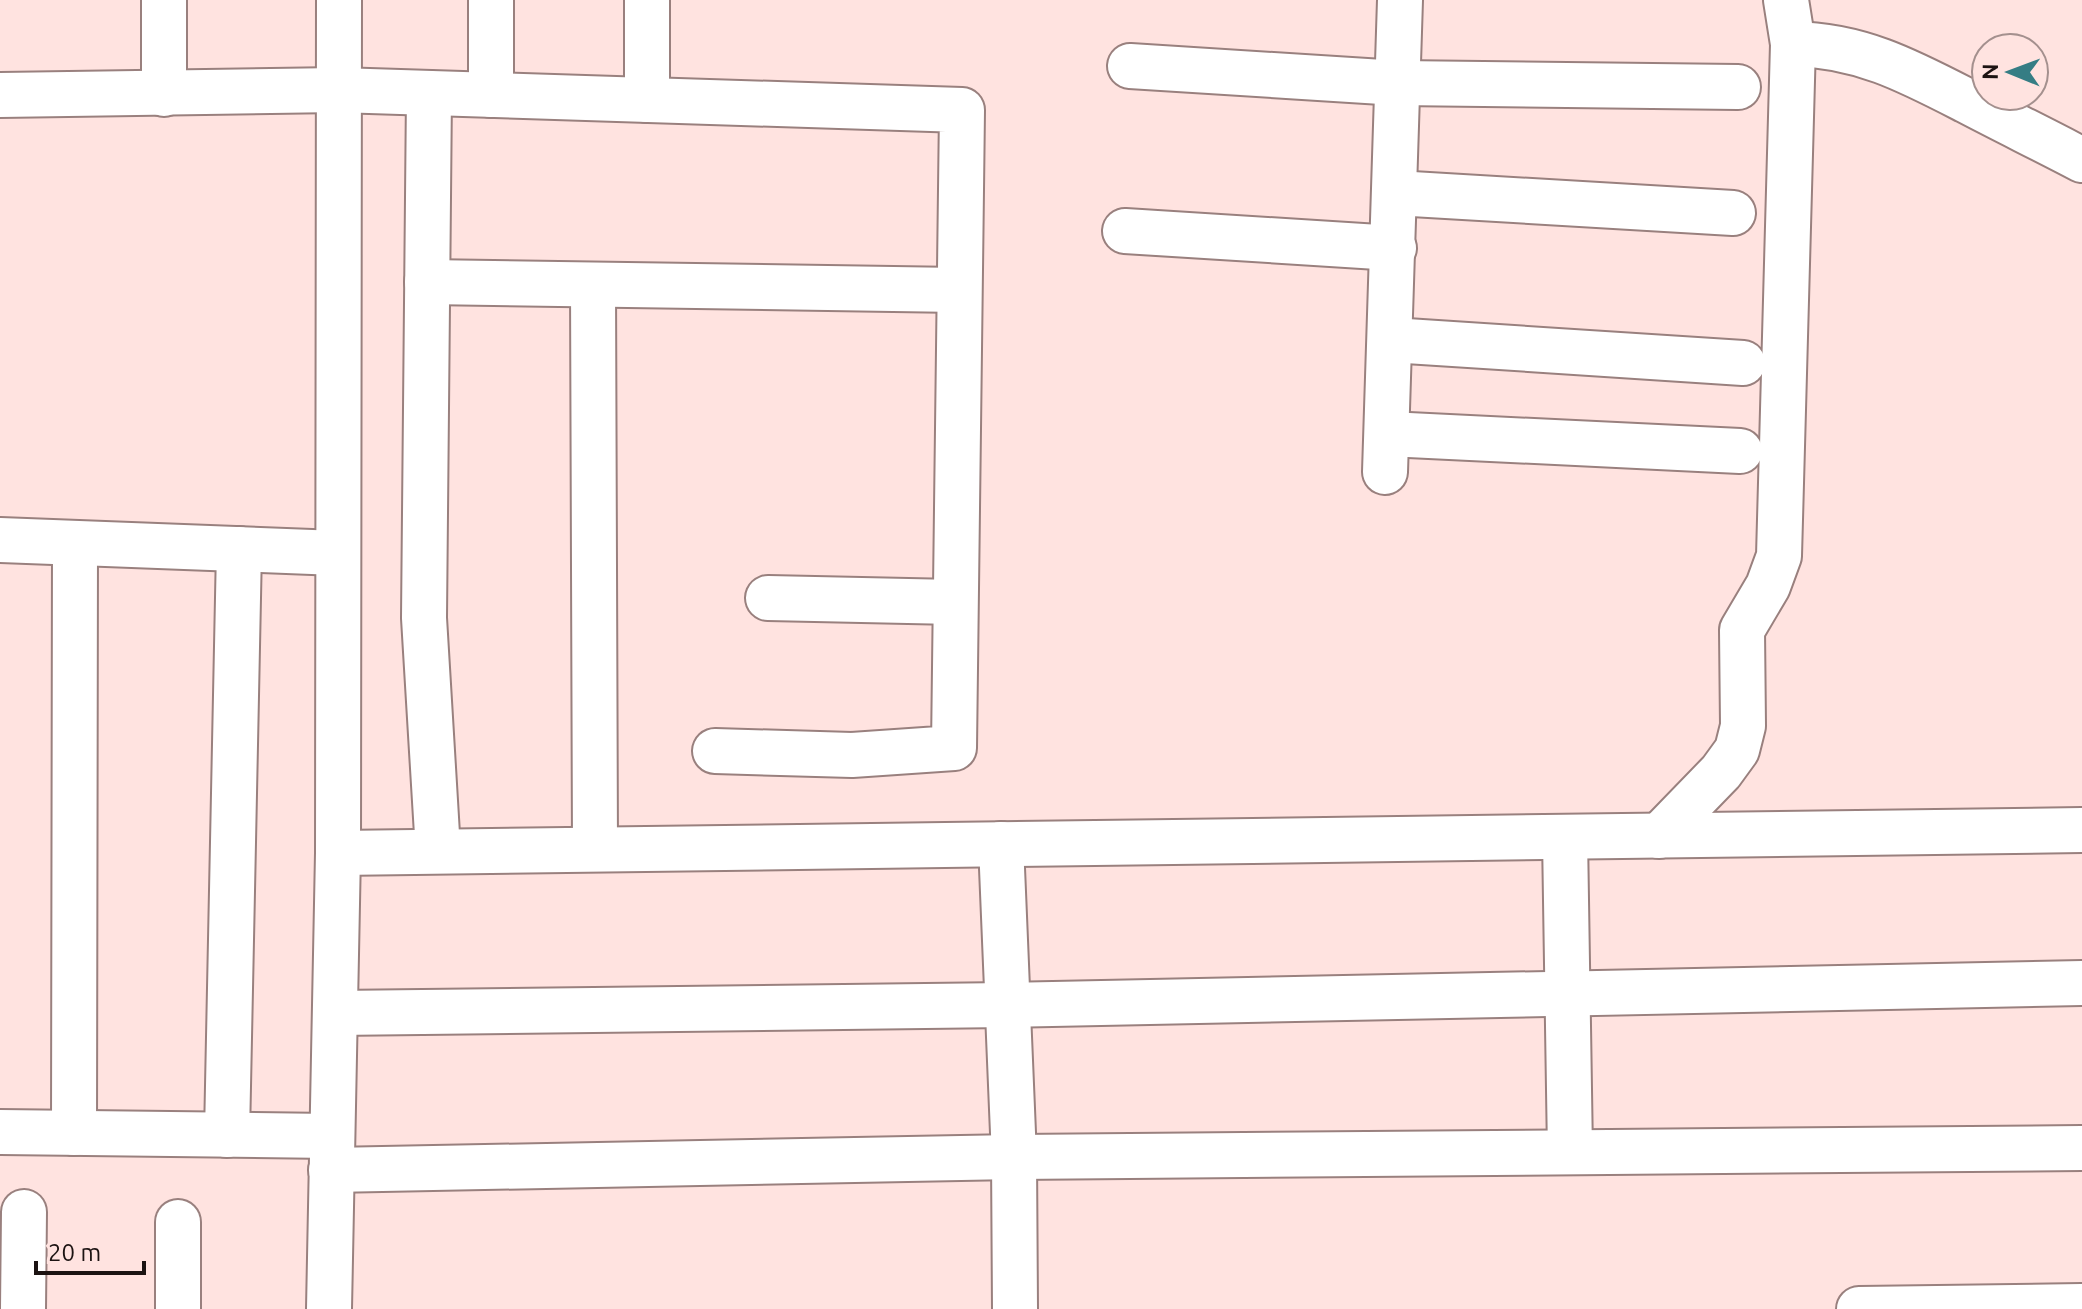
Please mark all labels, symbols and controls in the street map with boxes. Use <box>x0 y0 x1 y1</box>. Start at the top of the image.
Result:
north arrow <box>1970 32 2050 112</box>
text: N <box>1977 63 2002 80</box>
scale bar <box>36 1225 144 1275</box>
text: 20 m <box>48 1239 101 1266</box>

